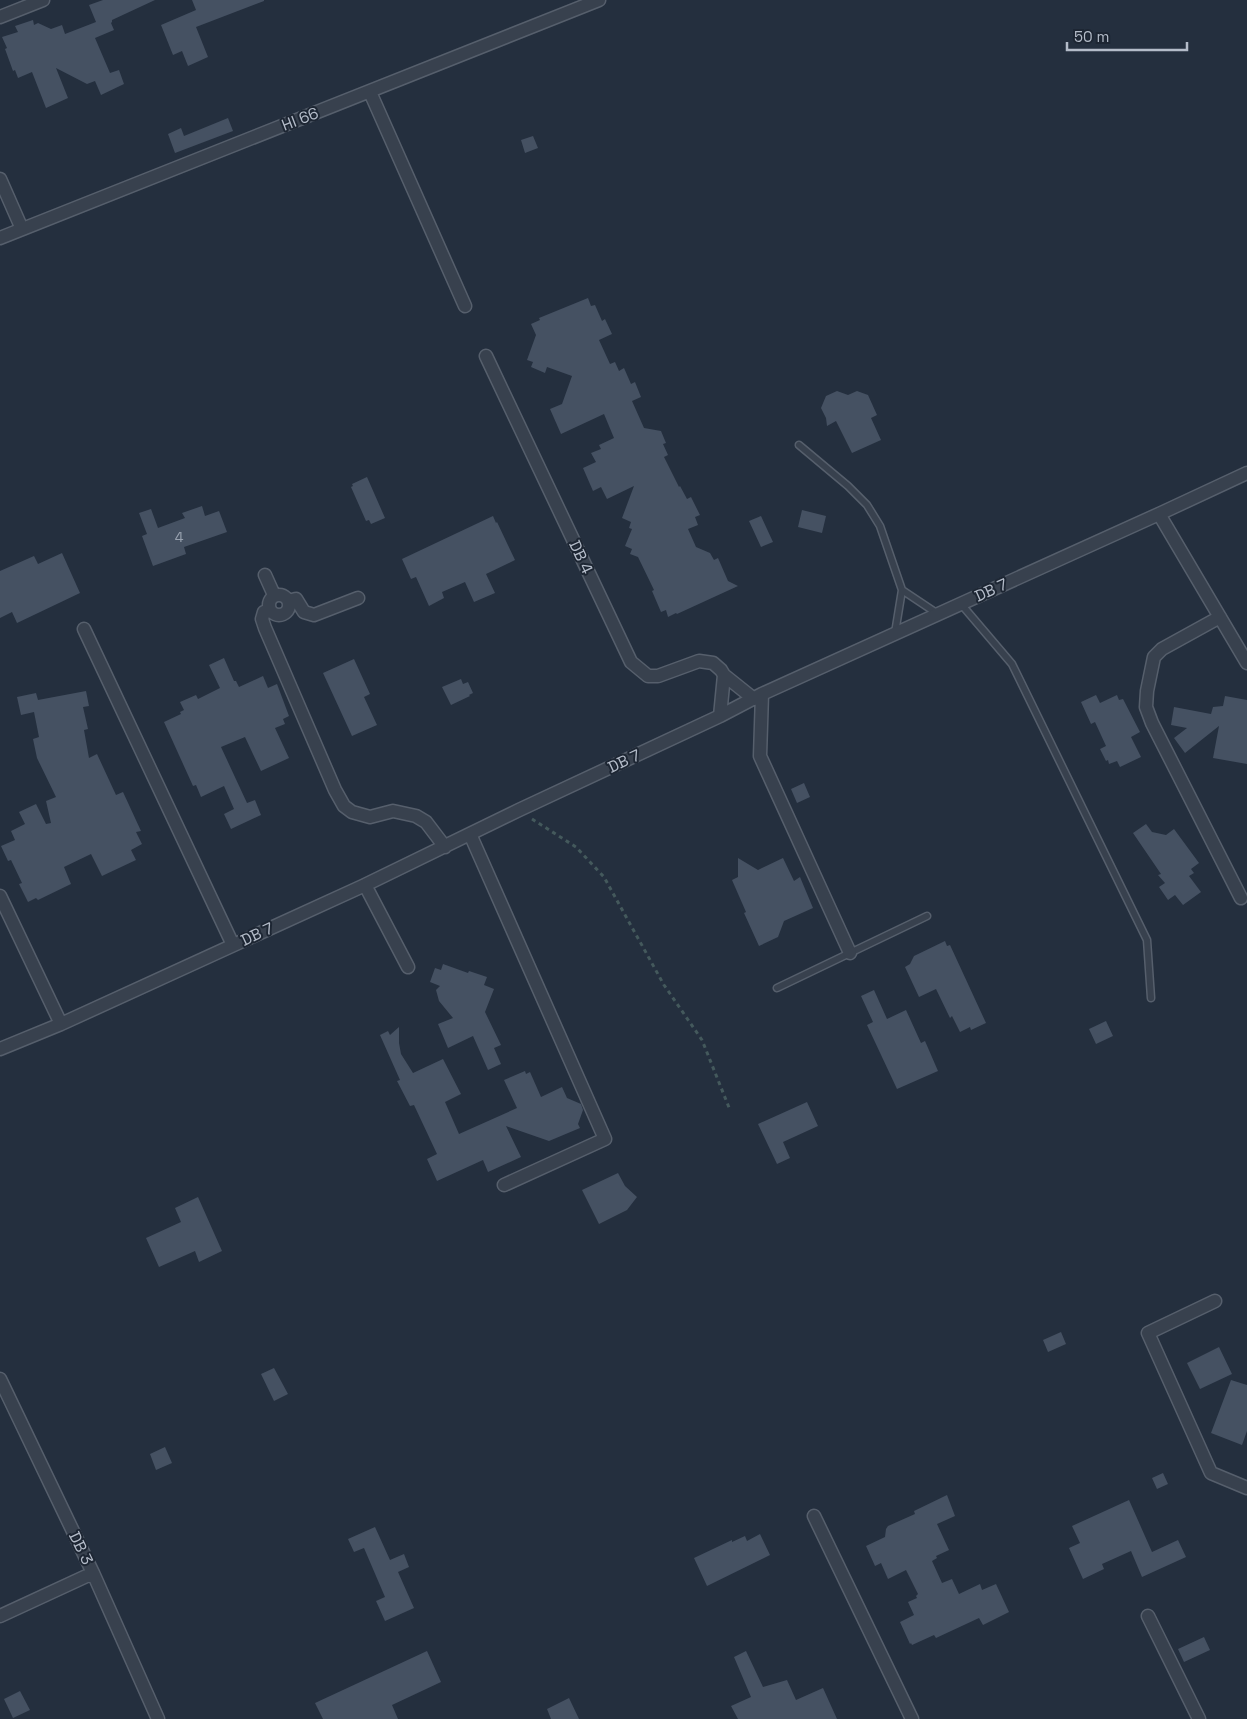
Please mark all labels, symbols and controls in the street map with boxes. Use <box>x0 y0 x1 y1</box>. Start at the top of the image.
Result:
scale bar <box>1067 20 1187 52</box>
text: 50 m <box>1074 27 1109 46</box>
street label: HI 66 <box>278 102 322 136</box>
house number: 4 <box>175 528 184 546</box>
street label: DB 4 <box>564 537 598 577</box>
street label: DB 7 <box>971 574 1011 606</box>
street label: DB 7 <box>604 744 644 778</box>
street label: DB 7 <box>237 917 277 951</box>
street label: DB 3 <box>64 1528 98 1568</box>

